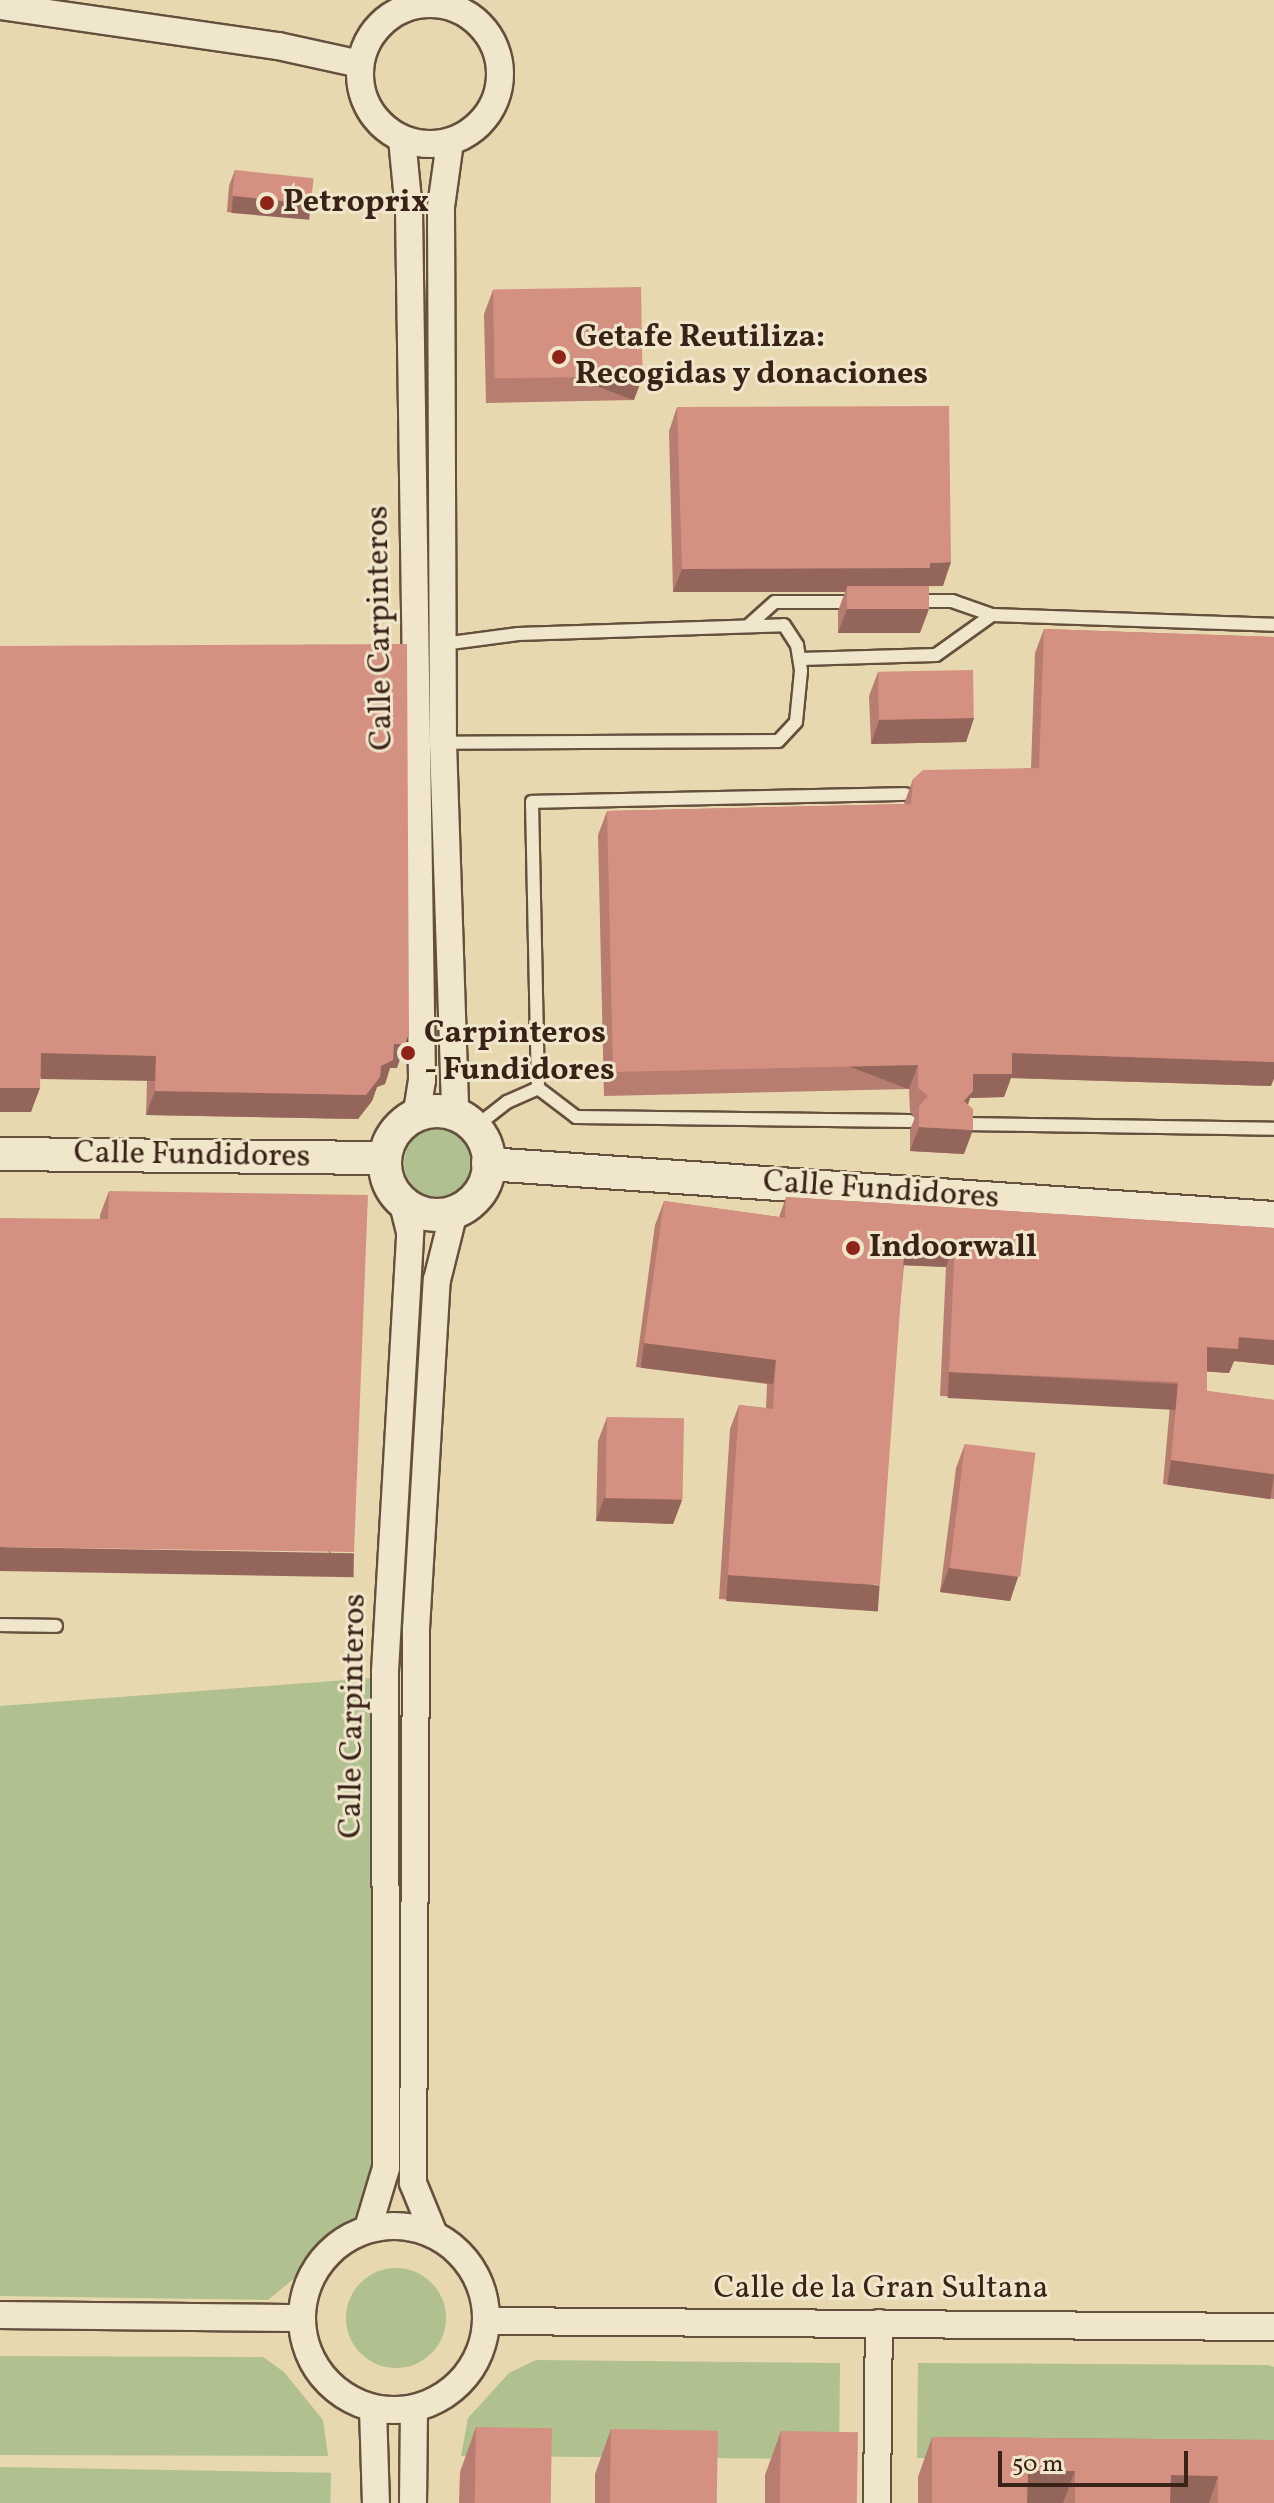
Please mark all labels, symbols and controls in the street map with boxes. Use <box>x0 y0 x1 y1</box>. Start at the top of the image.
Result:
place label: Petroprix <box>283 184 429 222</box>
marker: Petroprix <box>258 194 276 212</box>
place label: Getafe Reutiliza: Recogidas y donaciones <box>575 320 929 395</box>
marker: Getafe Reutiliza: Recogidas y donaciones <box>550 348 568 366</box>
street label: Calle Carpinteros <box>360 505 402 751</box>
place label: Carpinteros - Fundidores <box>424 1016 616 1091</box>
marker: Carpinteros - Fundidores <box>399 1044 417 1062</box>
street label: Calle Fundidores <box>73 1135 311 1177</box>
street label: Calle Fundidores <box>762 1164 1000 1218</box>
place label: Indoorwall <box>869 1229 1037 1267</box>
marker: Indoorwall <box>844 1239 862 1257</box>
street label: Calle Carpinteros <box>333 1593 375 1839</box>
street label: Calle de la Gran Sultana <box>714 2270 1048 2308</box>
scale bar <box>1002 2435 1192 2485</box>
text: 50 m <box>1012 2448 1064 2482</box>

